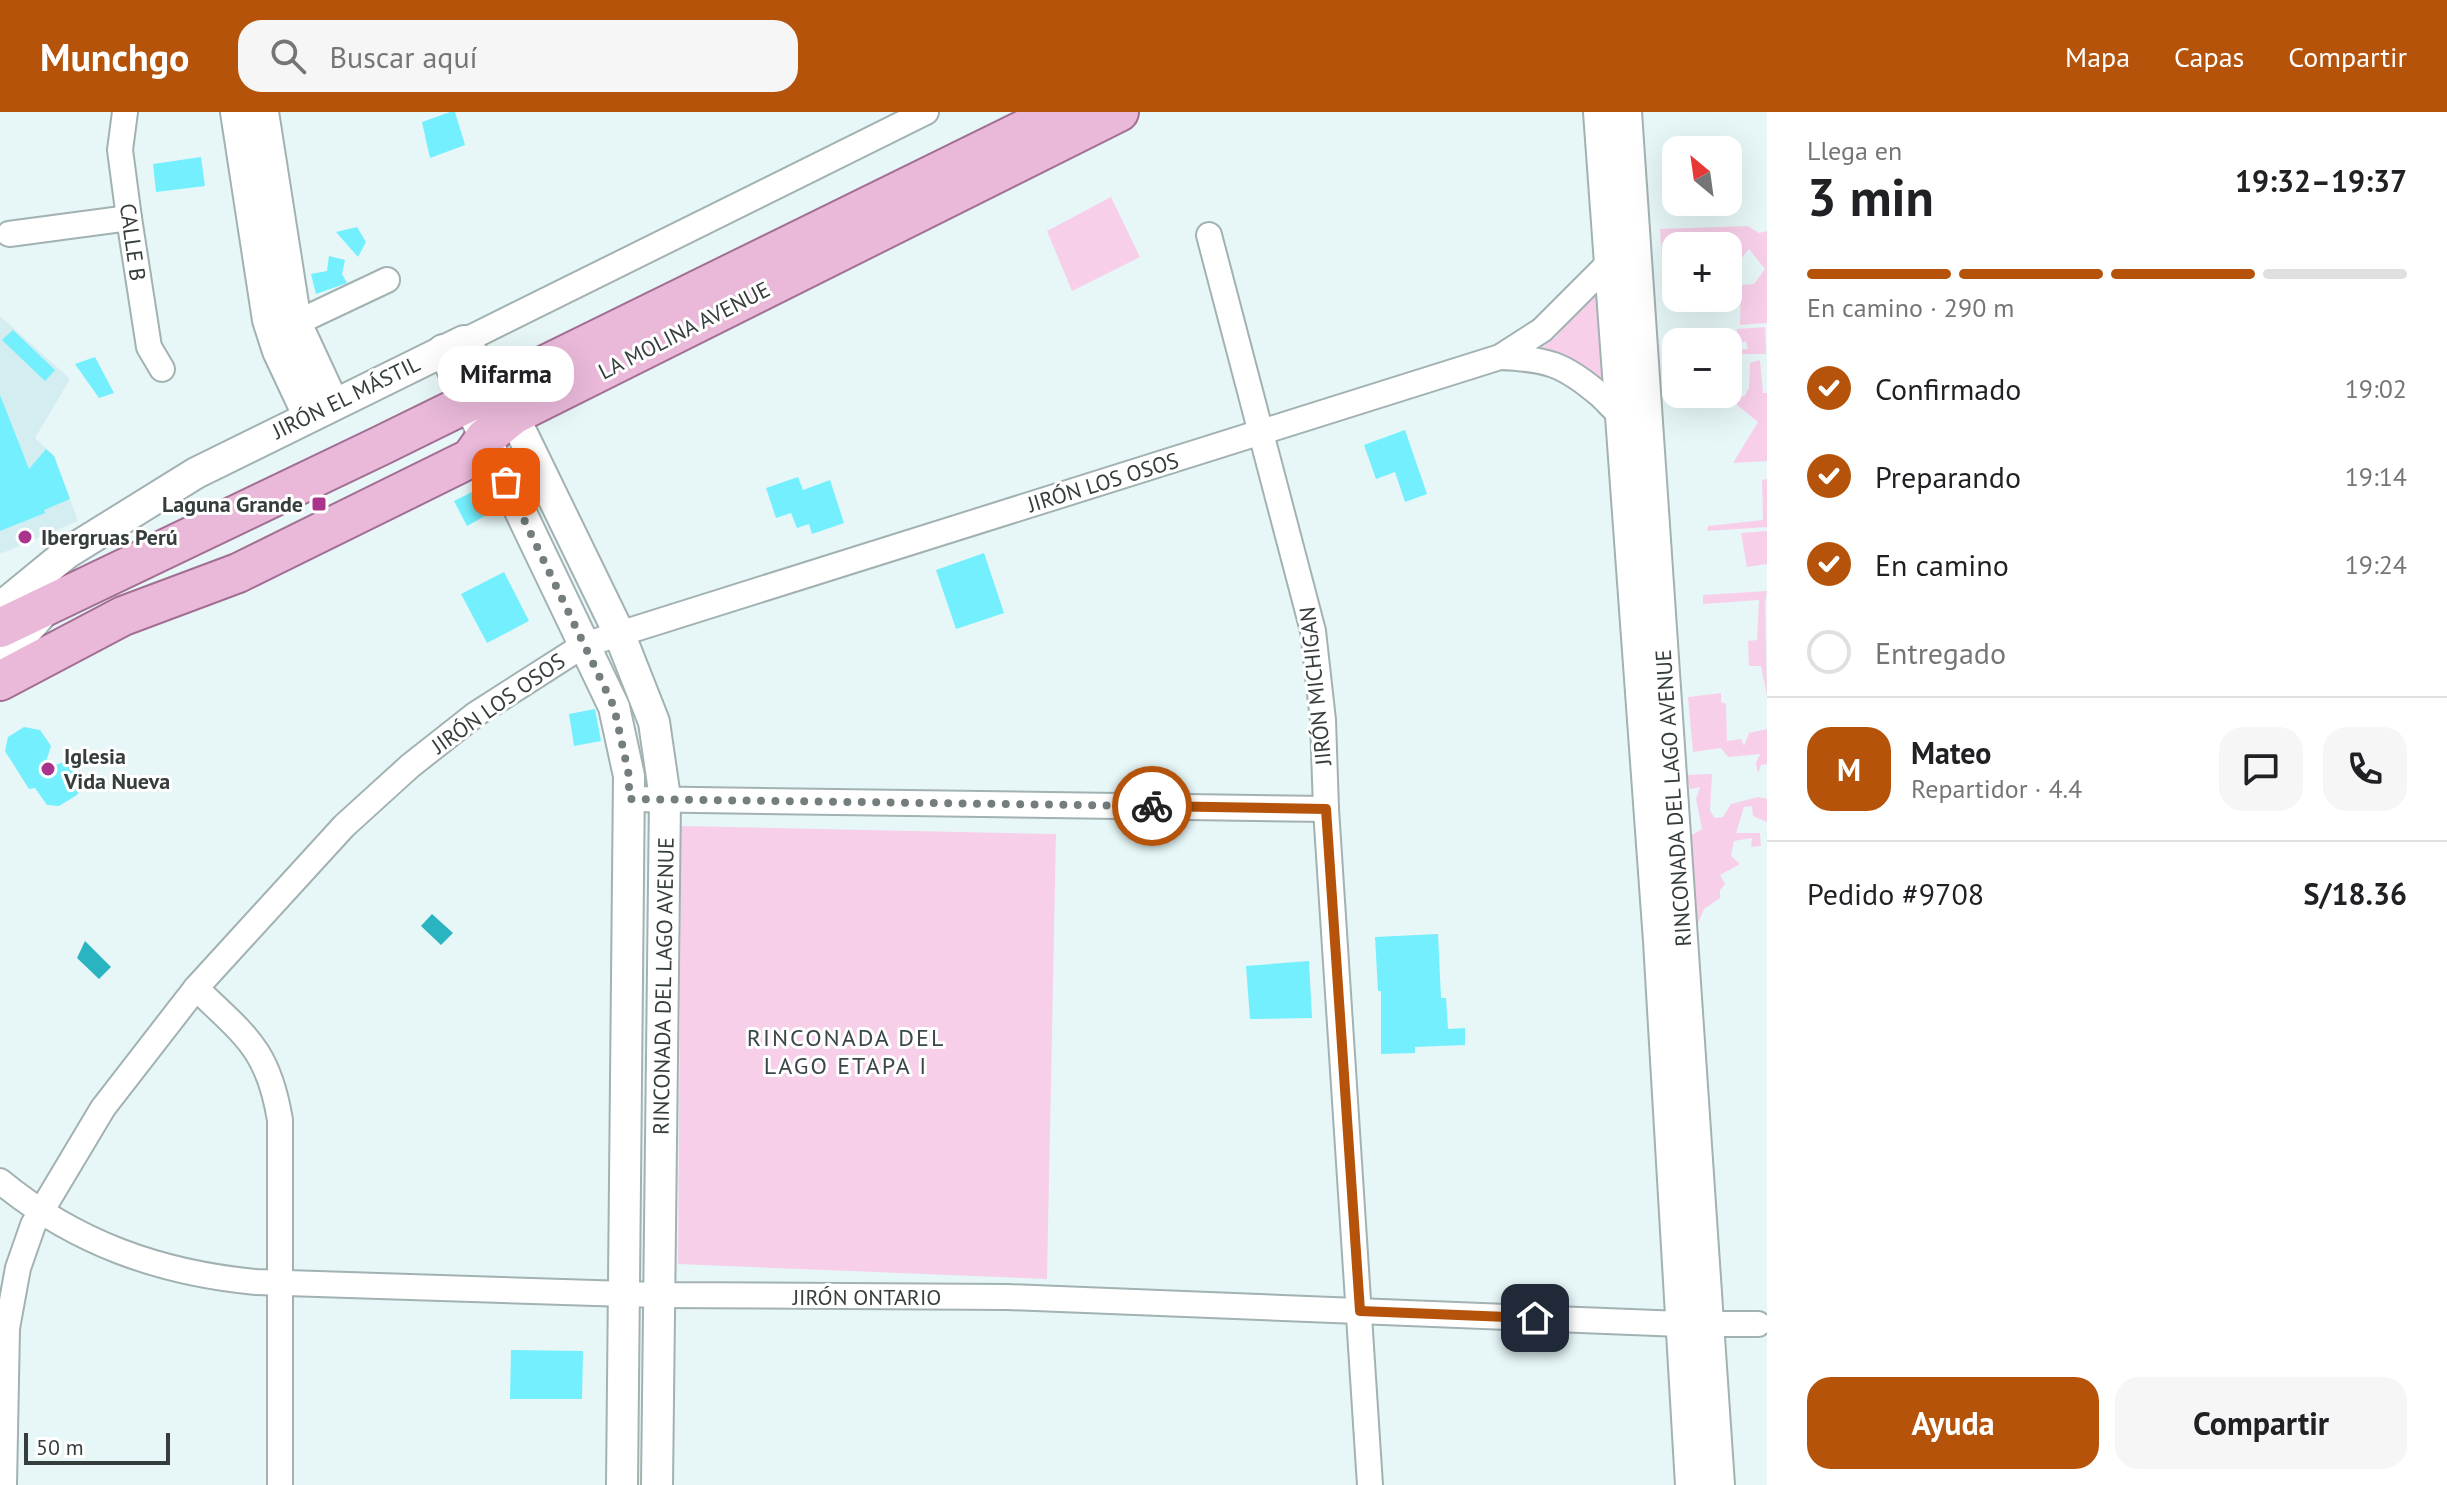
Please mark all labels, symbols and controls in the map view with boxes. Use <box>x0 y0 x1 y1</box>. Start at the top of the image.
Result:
search box <box>238 20 798 92</box>
text: Munchgo <box>40 32 190 81</box>
icon: search <box>266 34 310 78</box>
text: Buscar aquí <box>330 37 478 76</box>
text: Mapa <box>2065 38 2130 75</box>
text: Capas <box>2174 38 2244 75</box>
text: Compartir <box>2288 38 2407 75</box>
text: Llega en <box>1807 134 1902 167</box>
north arrow <box>1662 136 1742 216</box>
map controls <box>1662 136 1742 408</box>
text: 19:32–19:37 <box>2235 161 2407 200</box>
text: 3 min <box>1807 163 1934 230</box>
street label: CALLE B <box>114 201 152 283</box>
button: + <box>1662 232 1742 312</box>
street label: LA MOLINA AVENUE <box>594 275 774 385</box>
text: En camino · 290 m <box>1807 291 2014 324</box>
button: − <box>1662 328 1742 408</box>
callout: Mifarma <box>438 346 574 402</box>
street label: JIRÓN EL MÁSTIL <box>267 349 424 445</box>
text: Mifarma <box>460 357 552 390</box>
icon: check <box>1807 366 1851 410</box>
text: Confirmado <box>1875 369 2021 408</box>
text: 19:02 <box>2345 372 2407 405</box>
street label: JIRÓN LOS OSOS <box>1023 446 1182 519</box>
pin <box>472 448 540 516</box>
icon: check <box>1807 454 1851 498</box>
text: Preparando <box>1875 457 2021 496</box>
icon: bag <box>484 460 528 504</box>
text: 19:14 <box>2345 460 2407 493</box>
place label: Laguna Grande <box>162 490 303 518</box>
marker: Laguna Grande <box>310 495 328 513</box>
place label: Ibergruas Perú <box>41 523 178 551</box>
marker: Ibergruas Perú <box>16 528 34 546</box>
icon: check <box>1807 542 1851 586</box>
text: En camino <box>1875 545 2009 584</box>
text: 19:24 <box>2345 548 2407 581</box>
street label: JIRÓN MICHIGAN <box>1293 605 1337 768</box>
text: Entregado <box>1875 633 2006 672</box>
street label: JIRÓN LOS OSOS <box>425 647 570 760</box>
street label: RINCONADA DEL LAGO AVENUE <box>1649 648 1697 948</box>
button: chat <box>2219 727 2303 811</box>
button: phone <box>2323 727 2407 811</box>
text: Mateo <box>1911 733 1991 772</box>
place label: Iglesia Vida Nueva <box>63 742 170 795</box>
text: M <box>1837 750 1861 789</box>
marker: Iglesia Vida Nueva <box>39 760 57 778</box>
courier <box>1112 766 1192 846</box>
text: Repartidor · 4.4 <box>1911 772 2082 805</box>
icon: bike <box>1130 784 1174 828</box>
street label: RINCONADA DEL LAGO AVENUE <box>646 837 680 1135</box>
text: Pedido #9708 <box>1807 874 1984 913</box>
text: S/18.36 <box>2303 874 2407 913</box>
district label: RINCONADA DEL LAGO ETAPA I <box>747 1022 945 1081</box>
street label: JIRÓN ONTARIO <box>792 1283 941 1311</box>
pin <box>1501 1284 1569 1352</box>
icon: home <box>1513 1296 1557 1340</box>
button: Ayuda <box>1807 1377 2099 1469</box>
button: Compartir <box>2115 1377 2407 1469</box>
scale bar <box>24 1429 170 1465</box>
text: 50 m <box>36 1433 84 1461</box>

